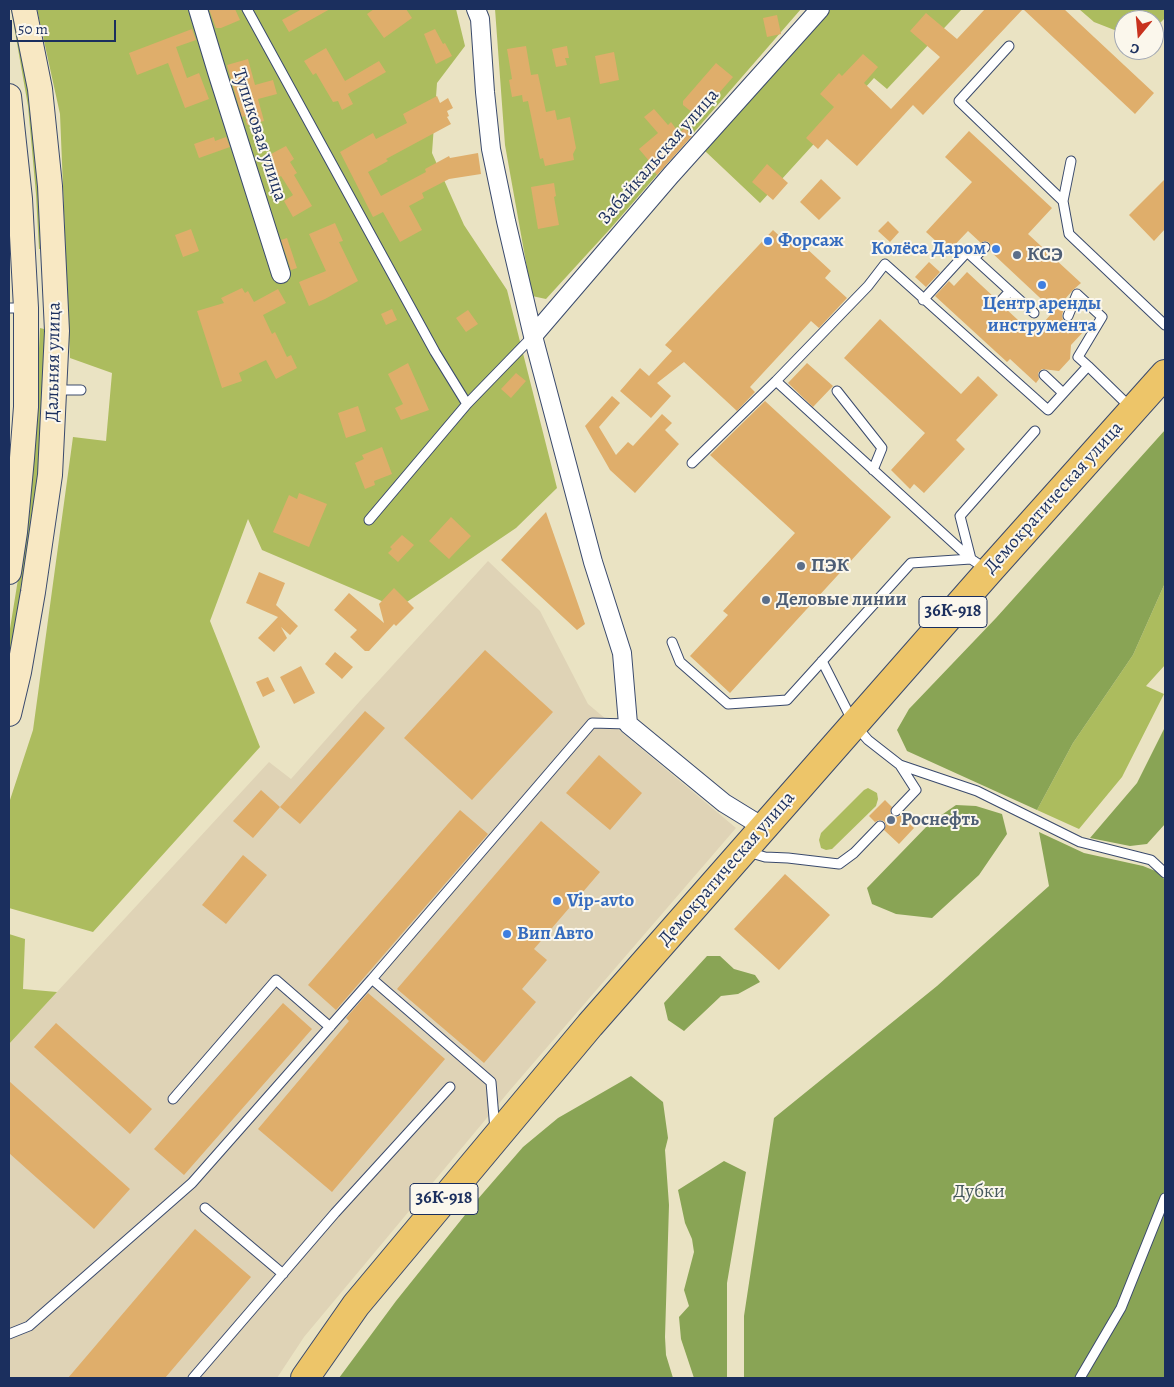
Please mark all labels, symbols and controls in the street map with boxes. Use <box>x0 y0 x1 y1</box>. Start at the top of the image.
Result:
scale bar <box>12 10 119 42</box>
north arrow <box>1114 10 1164 60</box>
text: 50 m <box>18 19 48 39</box>
text: С <box>1128 39 1142 59</box>
street label: Тупиковая улица <box>227 66 291 204</box>
street label: Забайкальская улица <box>594 84 724 230</box>
place label: Форсаж <box>778 230 844 252</box>
marker: Форсаж <box>762 235 774 247</box>
place label: Колёса Даром <box>871 238 986 260</box>
marker: Колёса Даром <box>990 243 1002 255</box>
place label: КСЭ <box>1027 244 1063 266</box>
marker: КСЭ <box>1011 249 1023 261</box>
marker: Центр аренды инструмента <box>1036 279 1048 291</box>
place label: Центр аренды инструмента <box>983 293 1101 337</box>
street label: Дальняя улица <box>42 302 66 422</box>
street label: Демократическая улица <box>980 417 1128 579</box>
place label: ПЭК <box>811 555 849 577</box>
marker: ПЭК <box>795 560 807 572</box>
place label: Деловые линии <box>776 589 907 611</box>
marker: Деловые линии <box>760 594 772 606</box>
road number: 36К-918 <box>919 596 987 628</box>
street label: Демократическая улица <box>654 787 800 951</box>
place label: Роснефть <box>901 809 979 831</box>
marker: Роснефть <box>885 814 897 826</box>
place label: Vip-avto <box>567 890 634 912</box>
marker: Vip-avto <box>551 895 563 907</box>
place label: Вип Авто <box>517 923 593 945</box>
marker: Вип Авто <box>501 928 513 940</box>
park label: Дубки <box>953 1181 1005 1203</box>
road number: 36К-918 <box>410 1184 478 1214</box>

